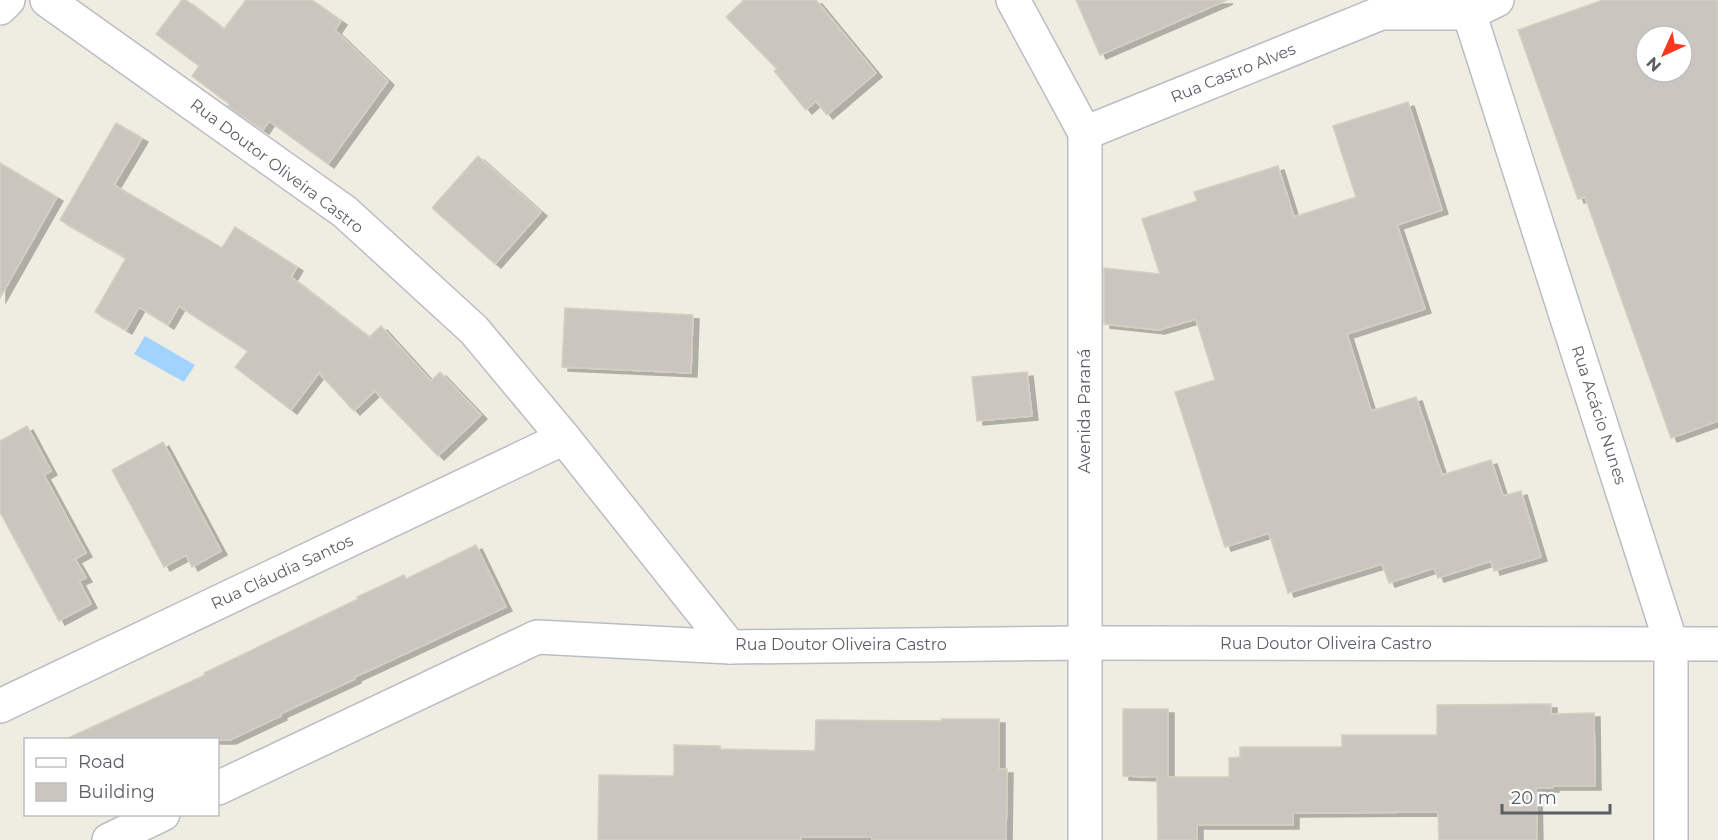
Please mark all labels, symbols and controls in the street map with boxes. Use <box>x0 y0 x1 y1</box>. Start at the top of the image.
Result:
north arrow <box>1634 24 1694 84</box>
street label: Rua Castro Alves <box>1168 39 1298 107</box>
text: N <box>1642 53 1665 76</box>
street label: Rua Doutor Oliveira Castro <box>187 95 367 237</box>
street label: Rua Acácio Nunes <box>1568 343 1631 487</box>
street label: Avenida Paraná <box>1075 349 1094 473</box>
street label: Rua Cláudia Santos <box>208 531 356 613</box>
street label: Rua Doutor Oliveira Castro <box>1220 634 1432 653</box>
street label: Rua Doutor Oliveira Castro <box>735 635 947 654</box>
legend <box>24 738 219 816</box>
text: Road <box>78 751 125 773</box>
scale bar <box>1502 777 1610 815</box>
text: Building <box>78 781 155 803</box>
text: 20 m <box>1511 787 1557 809</box>

